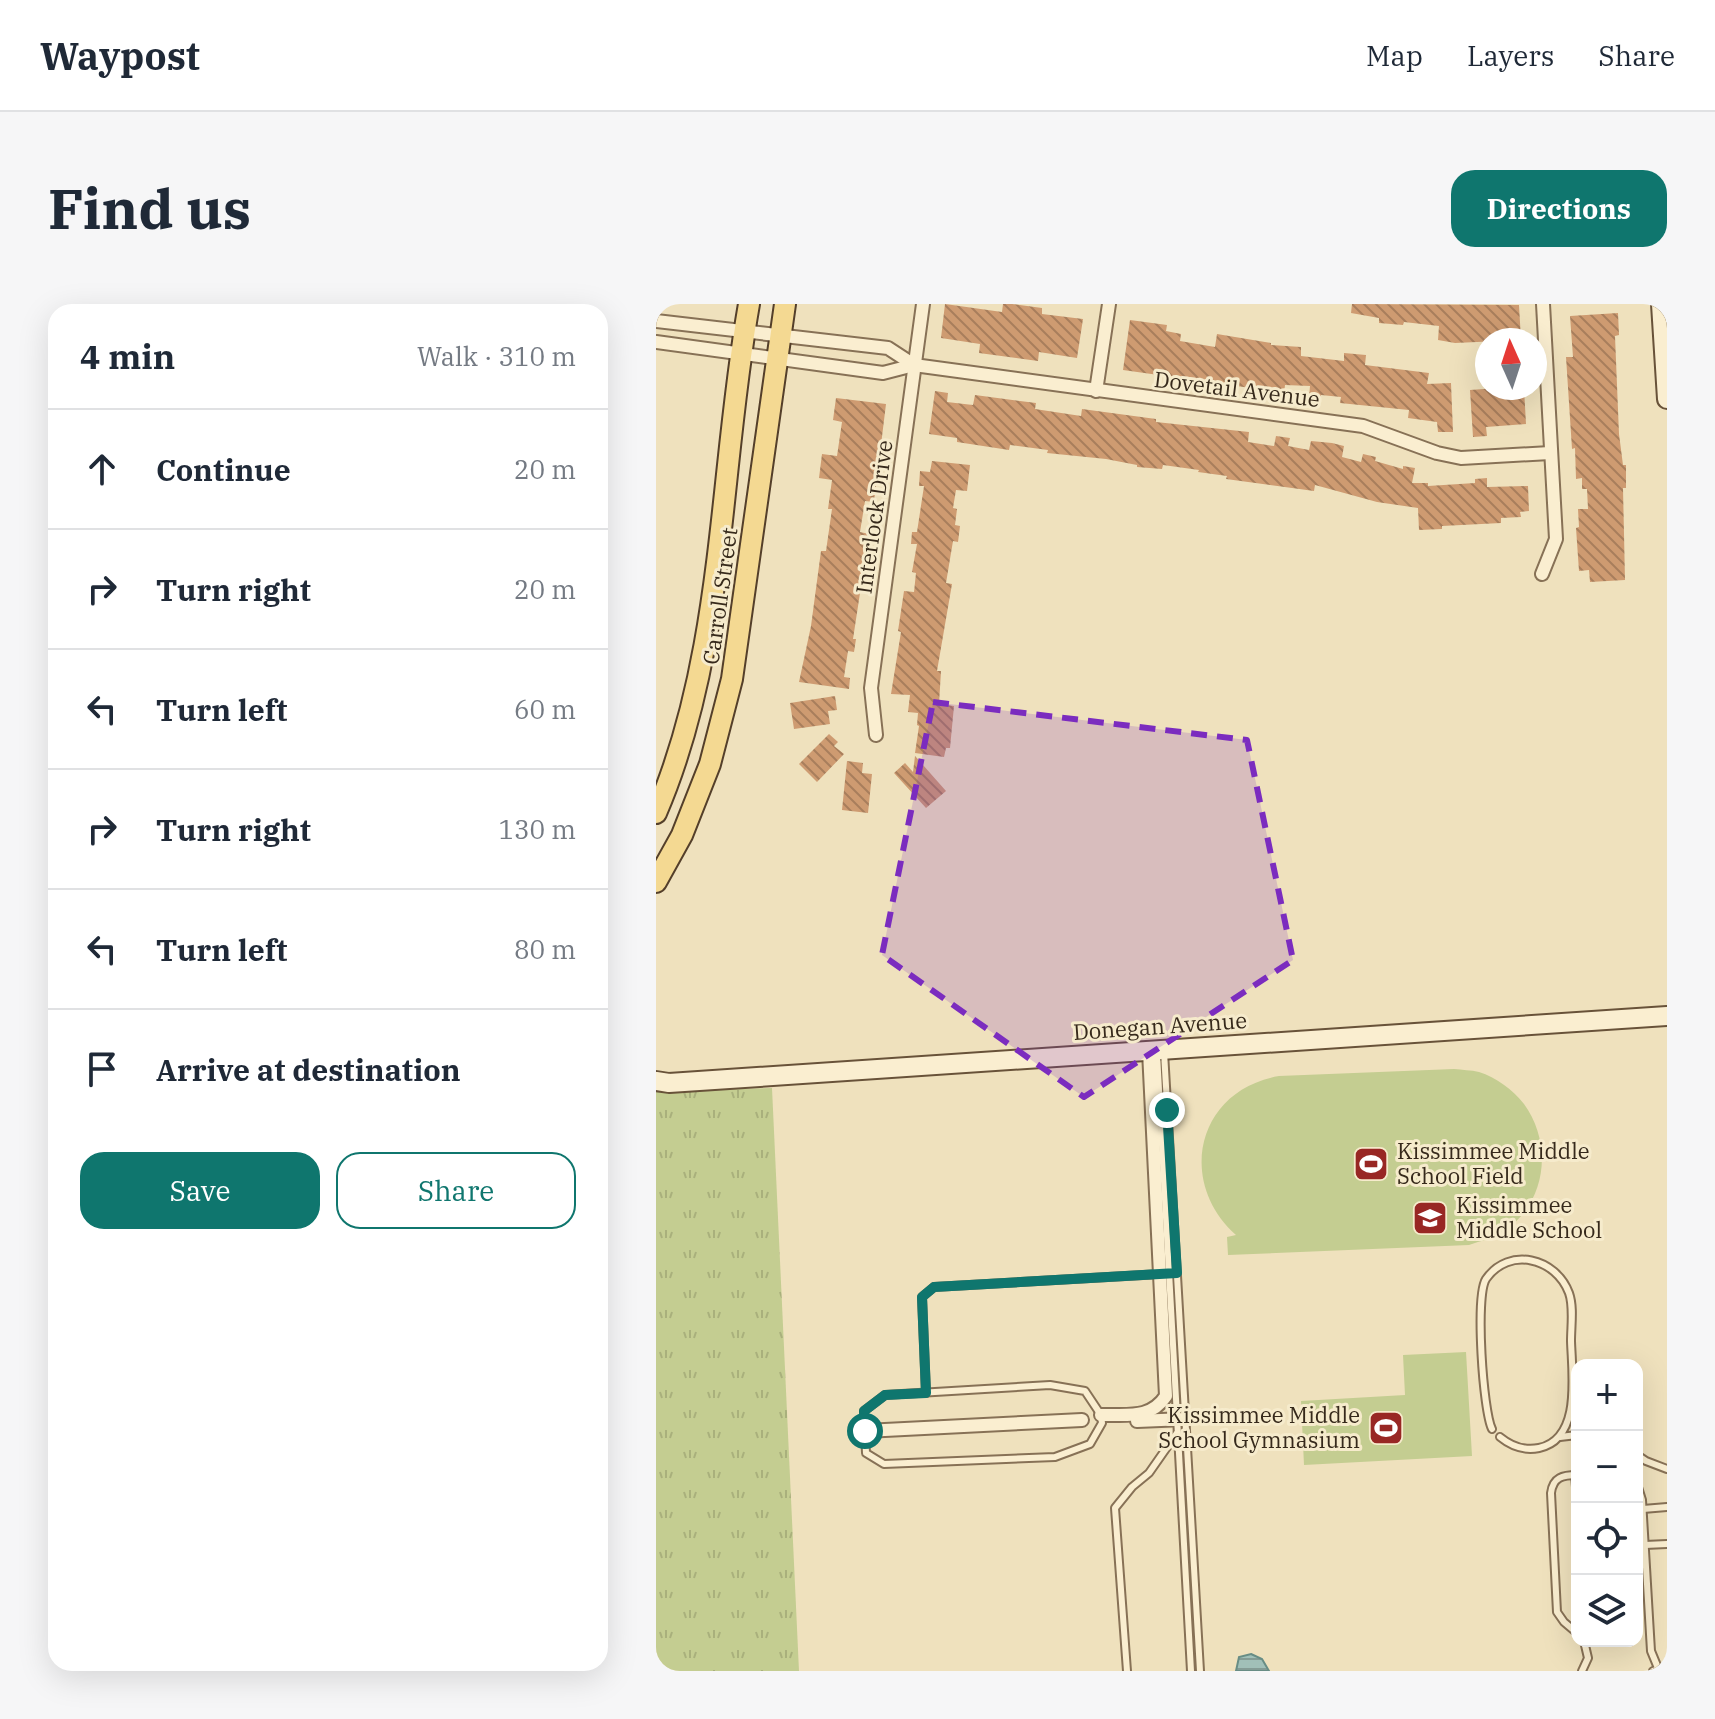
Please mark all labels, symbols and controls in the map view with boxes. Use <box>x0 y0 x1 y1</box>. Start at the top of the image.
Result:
text: Waypost <box>40 31 200 80</box>
text: Map <box>1366 37 1423 74</box>
text: Layers <box>1467 37 1554 74</box>
text: Share <box>1598 37 1675 74</box>
button: Directions <box>1451 170 1667 247</box>
text: Find us <box>48 172 251 244</box>
north arrow <box>1475 328 1547 400</box>
text: 4 min <box>80 334 175 378</box>
text: Walk · 310 m <box>417 339 576 373</box>
street label: Dovetail Avenue <box>1153 364 1322 413</box>
street label: Interlock Drive <box>848 438 899 596</box>
icon: ahead <box>80 447 124 491</box>
text: Continue <box>156 450 291 489</box>
text: 20 m <box>514 452 576 486</box>
street label: Carroll Street <box>696 525 744 666</box>
icon: right <box>80 567 124 611</box>
text: Turn right <box>156 570 311 609</box>
text: 20 m <box>514 572 576 606</box>
icon: left <box>80 687 124 731</box>
text: Turn left <box>156 690 288 729</box>
text: 60 m <box>514 692 576 726</box>
icon: right <box>80 807 124 851</box>
text: Turn right <box>156 810 311 849</box>
text: 130 m <box>498 812 576 846</box>
icon: left <box>80 927 124 971</box>
text: Turn left <box>156 930 288 969</box>
text: 80 m <box>514 932 576 966</box>
street label: Donegan Avenue <box>1072 1005 1248 1046</box>
icon: arrive <box>80 1047 124 1091</box>
text: Arrive at destination <box>156 1050 461 1089</box>
route end <box>1149 1092 1185 1128</box>
place label: Kissimmee Middle School Field <box>1397 1136 1590 1190</box>
sports icon: Kissimmee Middle School Field <box>1352 1145 1390 1183</box>
button: Save <box>80 1152 320 1229</box>
button: Share <box>336 1152 576 1229</box>
place label: Kissimmee Middle School <box>1456 1190 1602 1244</box>
school or university icon: Kissimmee Middle School <box>1411 1199 1449 1237</box>
map controls <box>1571 1359 1643 1647</box>
button: + <box>1571 1359 1643 1431</box>
place label: Kissimmee Middle School Gymnasium <box>1158 1400 1360 1454</box>
sports icon: Kissimmee Middle School Gymnasium <box>1367 1409 1405 1447</box>
route start <box>847 1413 883 1449</box>
button: − <box>1571 1431 1643 1503</box>
button: locate <box>1571 1503 1643 1575</box>
button: layers <box>1571 1575 1643 1647</box>

